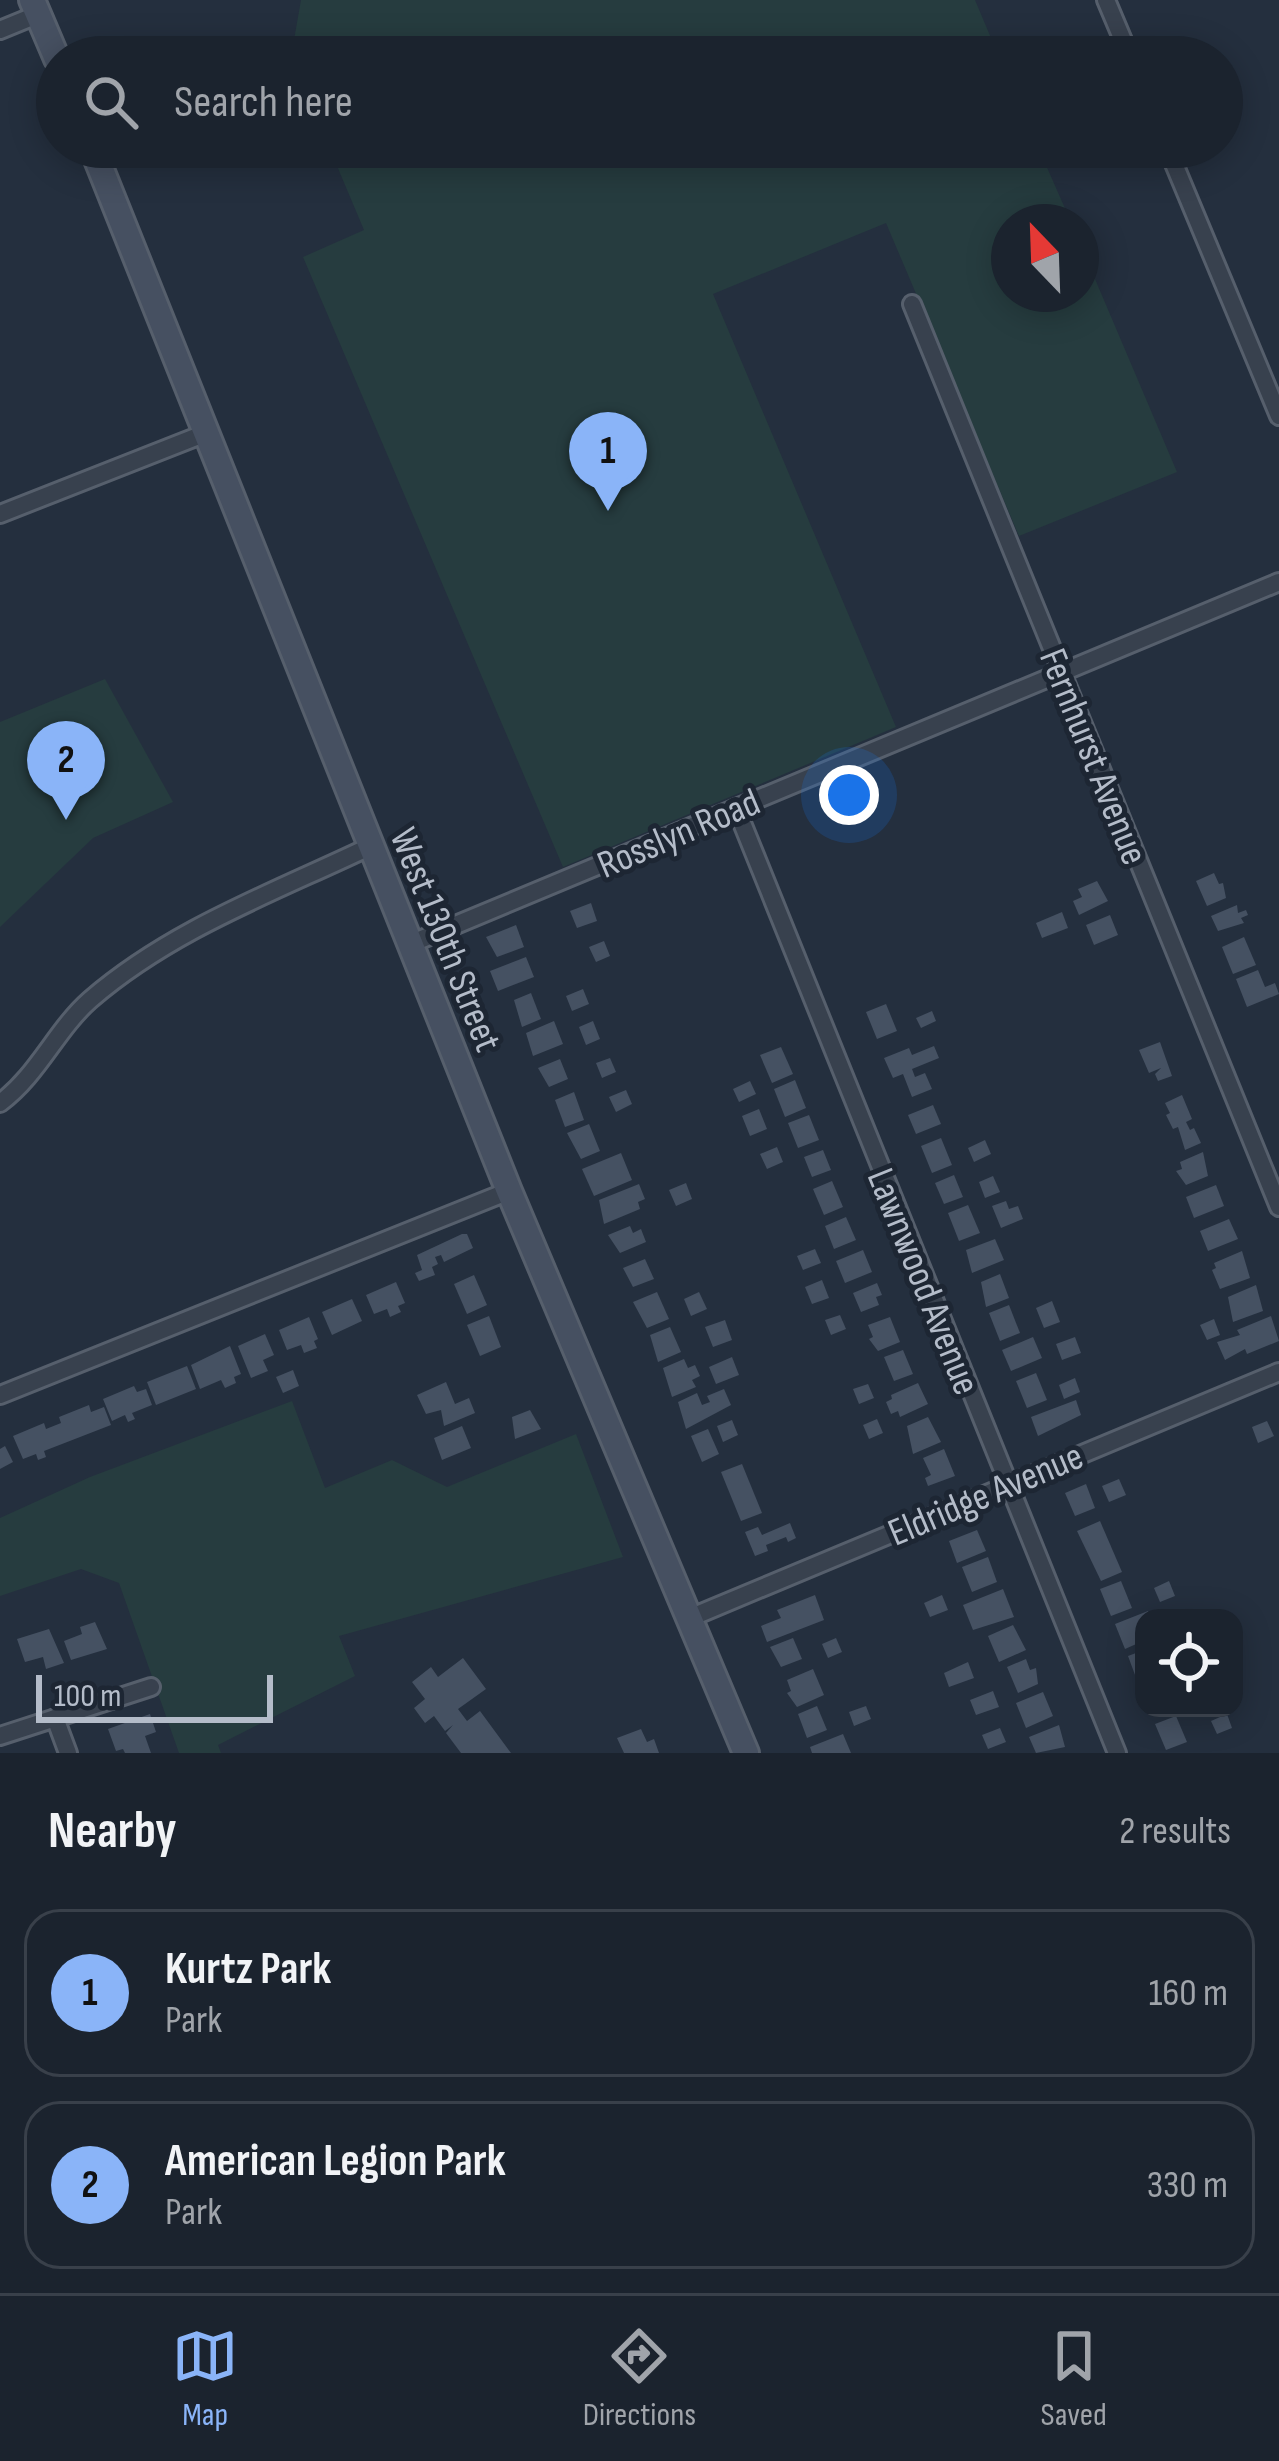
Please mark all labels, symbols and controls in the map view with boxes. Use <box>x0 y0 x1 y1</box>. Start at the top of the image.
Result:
search box <box>36 36 1243 168</box>
icon: search <box>78 69 144 135</box>
text: Search here <box>174 75 353 130</box>
north arrow <box>991 204 1099 312</box>
pin: 1 <box>569 412 647 511</box>
street label: Fernhurst Avenue <box>1028 642 1157 872</box>
pin: 2 <box>27 721 105 820</box>
your location <box>819 765 879 825</box>
street label: Rosslyn Road <box>591 779 767 889</box>
street label: West 130th Street <box>379 821 511 1059</box>
street label: Lawnwood Avenue <box>856 1162 989 1402</box>
street label: Eldridge Avenue <box>882 1433 1090 1557</box>
map controls <box>1135 1609 1243 1717</box>
button: locate <box>1135 1609 1243 1717</box>
scale bar <box>36 1669 273 1722</box>
text: 100 m <box>54 1676 121 1716</box>
text: Nearby <box>48 1801 177 1862</box>
text: 2 results <box>1119 1808 1231 1855</box>
text: Kurtz Park <box>165 1942 331 1997</box>
text: 1 <box>82 1970 98 2017</box>
text: 160 m <box>1149 1970 1228 2017</box>
text: Park <box>165 1997 222 2044</box>
text: American Legion Park <box>165 2134 506 2189</box>
text: 2 <box>81 2162 99 2209</box>
text: 330 m <box>1147 2162 1228 2209</box>
text: Park <box>165 2189 222 2236</box>
tab: Map <box>172 2323 238 2435</box>
tab: Directions <box>583 2323 696 2435</box>
tab: Saved <box>1041 2323 1107 2435</box>

